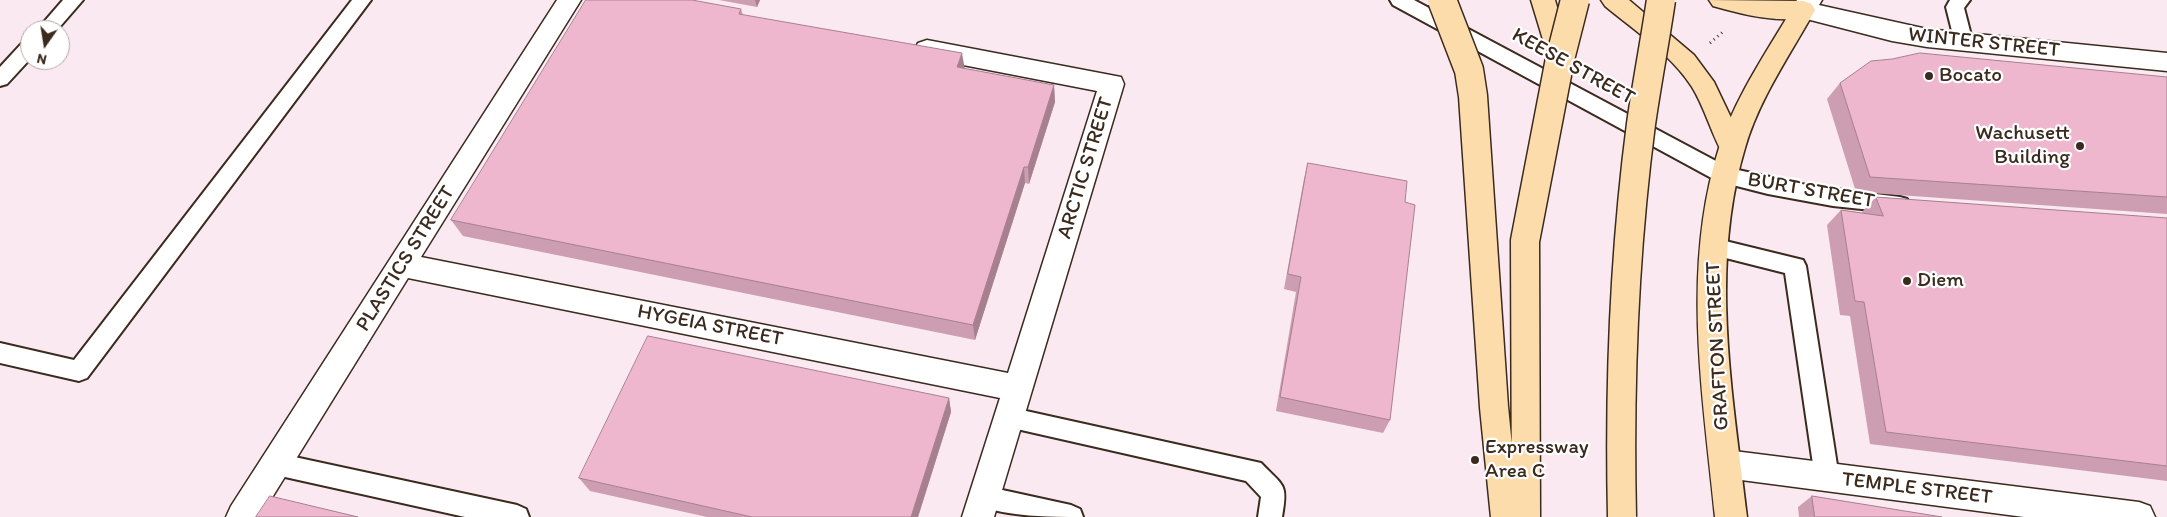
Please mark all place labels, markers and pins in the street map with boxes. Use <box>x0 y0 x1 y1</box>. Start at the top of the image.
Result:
place label: Bocato <box>1939 63 2002 89</box>
marker: Bocato <box>1923 70 1935 82</box>
place label: Wachusett Building <box>1975 121 2070 171</box>
marker: Wachusett Building <box>2074 140 2086 152</box>
place label: Diem <box>1917 268 1964 294</box>
marker: Diem <box>1901 275 1913 287</box>
place label: Expressway Area C <box>1485 435 1589 485</box>
marker: Expressway Area C <box>1469 454 1481 466</box>

